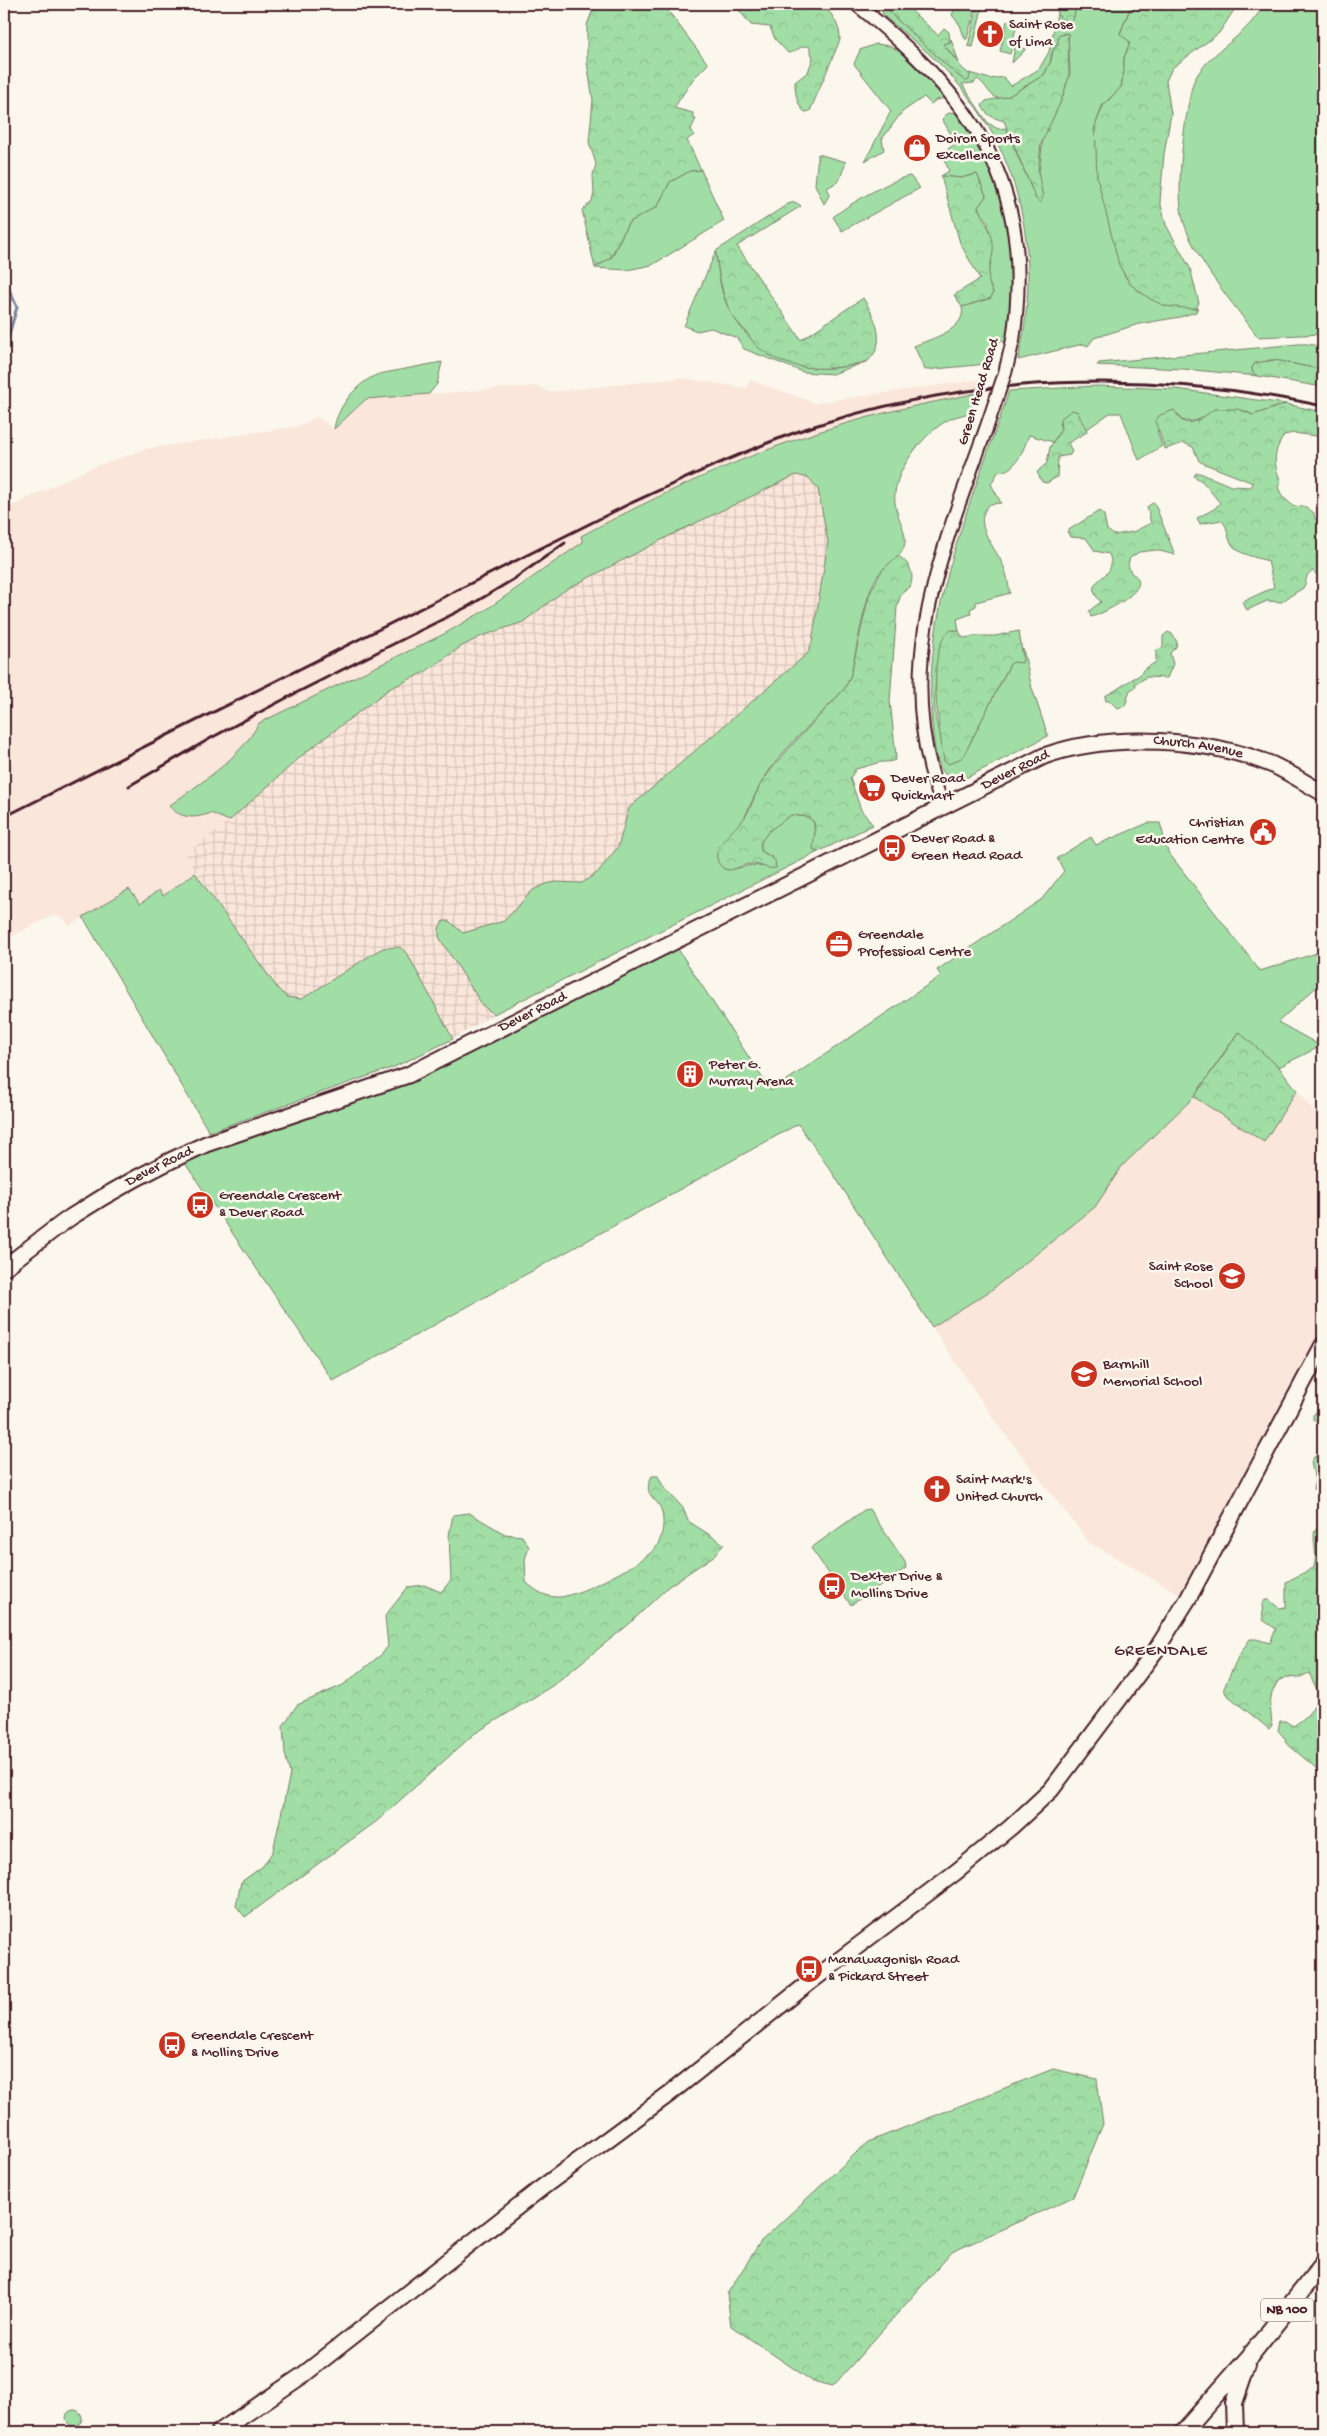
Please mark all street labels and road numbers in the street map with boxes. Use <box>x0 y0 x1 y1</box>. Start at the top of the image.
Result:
street label: Green Head Road <box>954 335 1004 448</box>
street label: Church Avenue <box>1153 732 1245 763</box>
street label: Dever Road <box>978 745 1053 795</box>
street label: Dever Road <box>495 987 571 1037</box>
street label: Dever Road <box>121 1142 197 1192</box>
road number: NB 100 <box>1261 2298 1313 2322</box>

